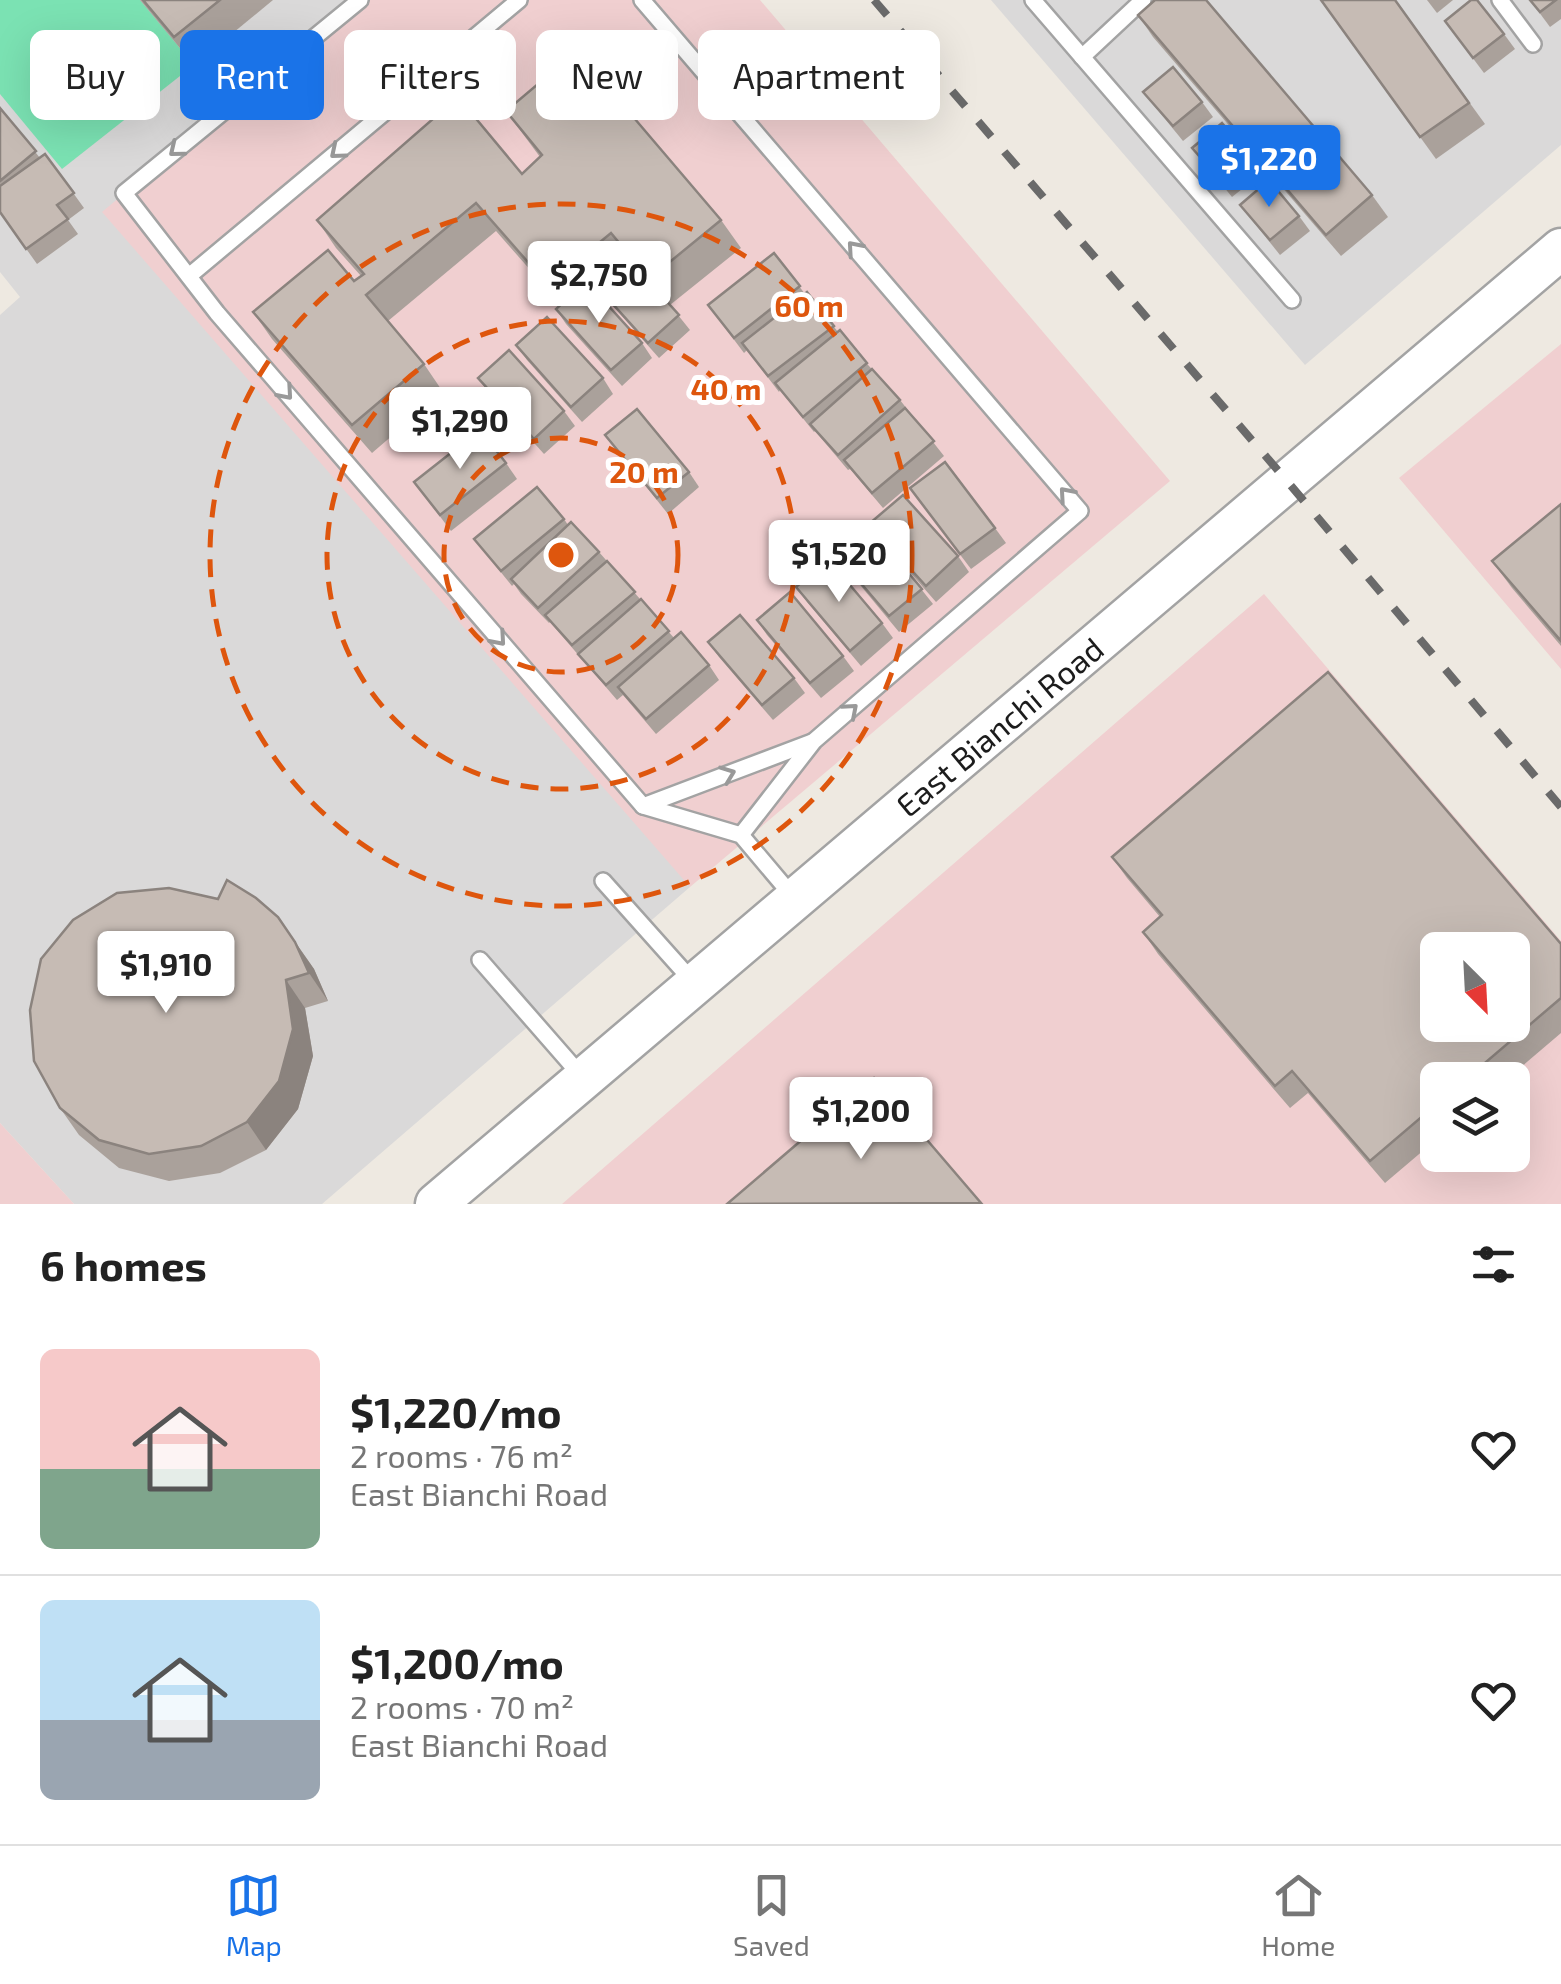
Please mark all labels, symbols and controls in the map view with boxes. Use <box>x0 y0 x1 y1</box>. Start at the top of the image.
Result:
chip: Buy <box>30 30 160 120</box>
chip: Rent <box>180 30 324 120</box>
chip: Filters <box>344 30 516 120</box>
chip: New <box>536 30 678 120</box>
chip: Apartment <box>698 30 940 120</box>
pin: $1,220 <box>1188 125 1350 210</box>
one-way arrow <box>170 138 188 156</box>
text: $1,220 <box>1220 138 1318 176</box>
one-way arrow <box>330 141 348 159</box>
pin: $2,750 <box>518 241 680 326</box>
one-way arrow <box>848 241 866 259</box>
text: $2,750 <box>550 254 648 292</box>
text: 60 m <box>774 287 844 323</box>
text: 40 m <box>691 370 761 406</box>
one-way arrow <box>275 382 293 400</box>
pin: $1,290 <box>379 387 541 472</box>
text: $1,290 <box>411 400 509 438</box>
text: 20 m <box>609 453 679 489</box>
one-way arrow <box>1060 488 1078 506</box>
pin: $1,520 <box>758 520 920 605</box>
text: $1,520 <box>791 533 887 571</box>
centre of rings <box>543 537 579 573</box>
one-way arrow <box>487 628 505 646</box>
street label: East Bianchi Road <box>888 629 1110 823</box>
one-way arrow <box>839 703 857 721</box>
one-way arrow <box>719 765 736 785</box>
pin: $1,910 <box>85 931 247 1016</box>
north arrow <box>1420 932 1530 1042</box>
map controls <box>1420 932 1530 1172</box>
text: $1,910 <box>119 944 213 982</box>
button: layers <box>1420 1062 1530 1172</box>
pin: $1,200 <box>780 1077 942 1162</box>
text: $1,200 <box>811 1090 911 1128</box>
icon: filters <box>1466 1237 1521 1292</box>
text: 6 homes <box>40 1239 207 1289</box>
text: $1,220/mo <box>350 1386 562 1436</box>
icon: home <box>120 1389 240 1509</box>
icon: heart <box>1466 1422 1521 1477</box>
text: 2 rooms · 76 m² <box>350 1436 573 1474</box>
text: East Bianchi Road <box>350 1474 608 1512</box>
text: $1,200/mo <box>350 1637 564 1687</box>
icon: home <box>120 1640 240 1760</box>
icon: heart <box>1466 1673 1521 1728</box>
text: 2 rooms · 70 m² <box>350 1687 574 1725</box>
text: East Bianchi Road <box>350 1725 608 1763</box>
tab: Map <box>226 1868 282 1962</box>
tab: Saved <box>733 1868 810 1962</box>
tab: Home <box>1261 1868 1335 1962</box>

